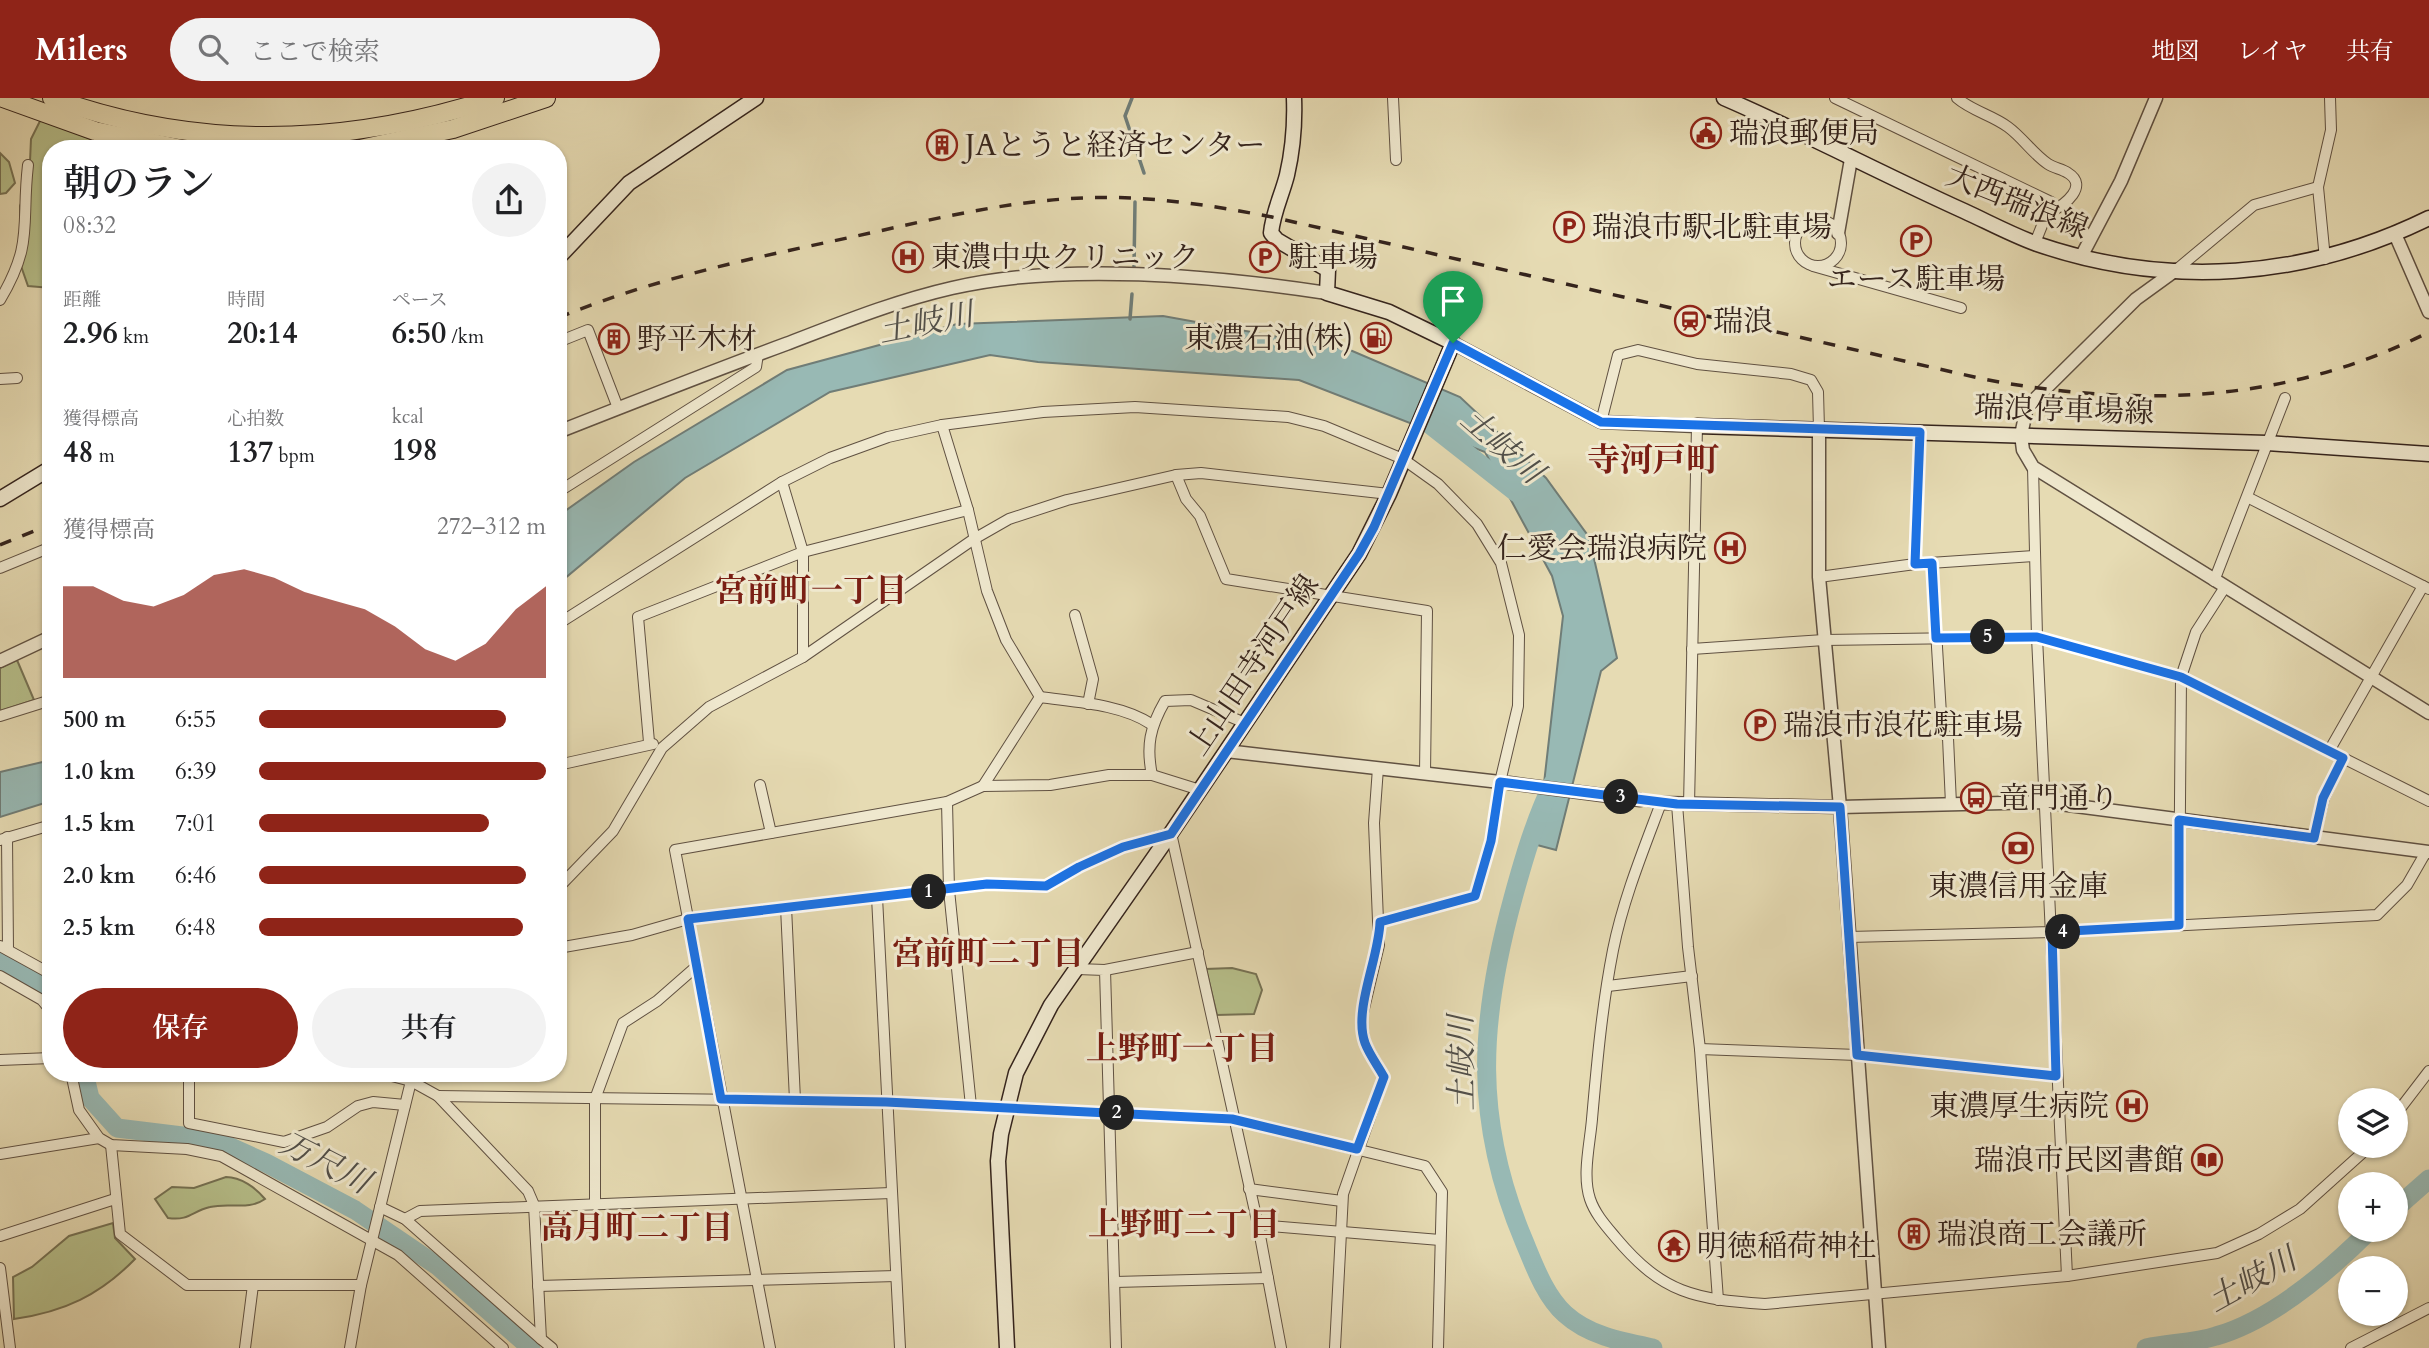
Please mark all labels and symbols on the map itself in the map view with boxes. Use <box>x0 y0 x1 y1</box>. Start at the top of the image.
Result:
place label: 瑞浪郵便局 <box>1729 113 1879 154</box>
public building icon: 瑞浪郵便局 <box>1689 116 1723 150</box>
place label: JAとうと経済センター <box>961 125 1265 166</box>
building icon: JAとうと経済センター <box>925 128 959 162</box>
street label: 大西瑞浪線 <box>1940 155 2094 249</box>
place label: 瑞浪市駅北駐車場 <box>1592 207 1832 248</box>
parking icon: 瑞浪市駅北駐車場 <box>1552 210 1586 244</box>
parking icon: エース駐車場 <box>1899 224 1933 258</box>
place label: 東濃中央クリニック <box>931 237 1199 278</box>
place label: 駐車場 <box>1288 237 1378 278</box>
hospital icon: 東濃中央クリニック <box>891 240 925 274</box>
parking icon: 駐車場 <box>1248 240 1282 274</box>
place label: エース駐車場 <box>1827 259 2005 300</box>
pin <box>1423 271 1483 343</box>
water label: 土岐川 <box>875 292 980 354</box>
place label: 瑞浪 <box>1713 301 1773 342</box>
station icon: 瑞浪 <box>1673 304 1707 338</box>
place label: 東濃石油(株) <box>1184 318 1353 359</box>
place label: 野平木材 <box>637 319 757 360</box>
fuel station icon: 東濃石油(株) <box>1359 321 1393 355</box>
building icon: 野平木材 <box>597 322 631 356</box>
street label: 瑞浪停車場線 <box>1973 386 2155 434</box>
water label: 土岐川 <box>1451 398 1555 496</box>
district label: 寺河戸町 <box>1587 438 1719 483</box>
place label: 仁愛会瑞浪病院 <box>1497 528 1707 569</box>
hospital icon: 仁愛会瑞浪病院 <box>1713 531 1747 565</box>
street label: 上山田寺河戸線 <box>1177 566 1329 764</box>
district label: 宮前町一丁目 <box>715 569 907 613</box>
pin: 5 <box>1970 620 2006 654</box>
place label: 瑞浪市浪花駐車場 <box>1783 705 2023 746</box>
parking icon: 瑞浪市浪花駐車場 <box>1743 708 1777 742</box>
place label: 竜門通り <box>1999 778 2119 819</box>
pin: 3 <box>1604 780 1638 814</box>
bus stop icon: 竜門通り <box>1959 781 1993 815</box>
bank icon: 東濃信用金庫 <box>2001 831 2035 865</box>
place label: 東濃信用金庫 <box>1928 866 2108 907</box>
pin: 1 <box>912 874 946 910</box>
pin: 4 <box>2046 914 2080 950</box>
district label: 宮前町二丁目 <box>892 932 1084 976</box>
water label: 土岐川 <box>1439 1012 1485 1111</box>
district label: 上野町一丁目 <box>1086 1027 1278 1071</box>
place label: 東濃厚生病院 <box>1929 1086 2109 1127</box>
hospital icon: 東濃厚生病院 <box>2115 1089 2149 1123</box>
pin: 2 <box>1100 1096 1134 1130</box>
water label: 万尺川 <box>272 1122 380 1206</box>
place label: 瑞浪市民図書館 <box>1974 1140 2184 1181</box>
library icon: 瑞浪市民図書館 <box>2190 1143 2224 1177</box>
district label: 上野町二丁目 <box>1088 1203 1280 1247</box>
district label: 高月町二丁目 <box>541 1206 733 1250</box>
place label: 瑞浪商工会議所 <box>1937 1214 2147 1255</box>
building icon: 瑞浪商工会議所 <box>1897 1217 1931 1251</box>
place label: 明徳稲荷神社 <box>1697 1226 1877 1267</box>
temple icon: 明徳稲荷神社 <box>1657 1229 1691 1263</box>
water label: 土岐川 <box>2199 1236 2307 1323</box>

